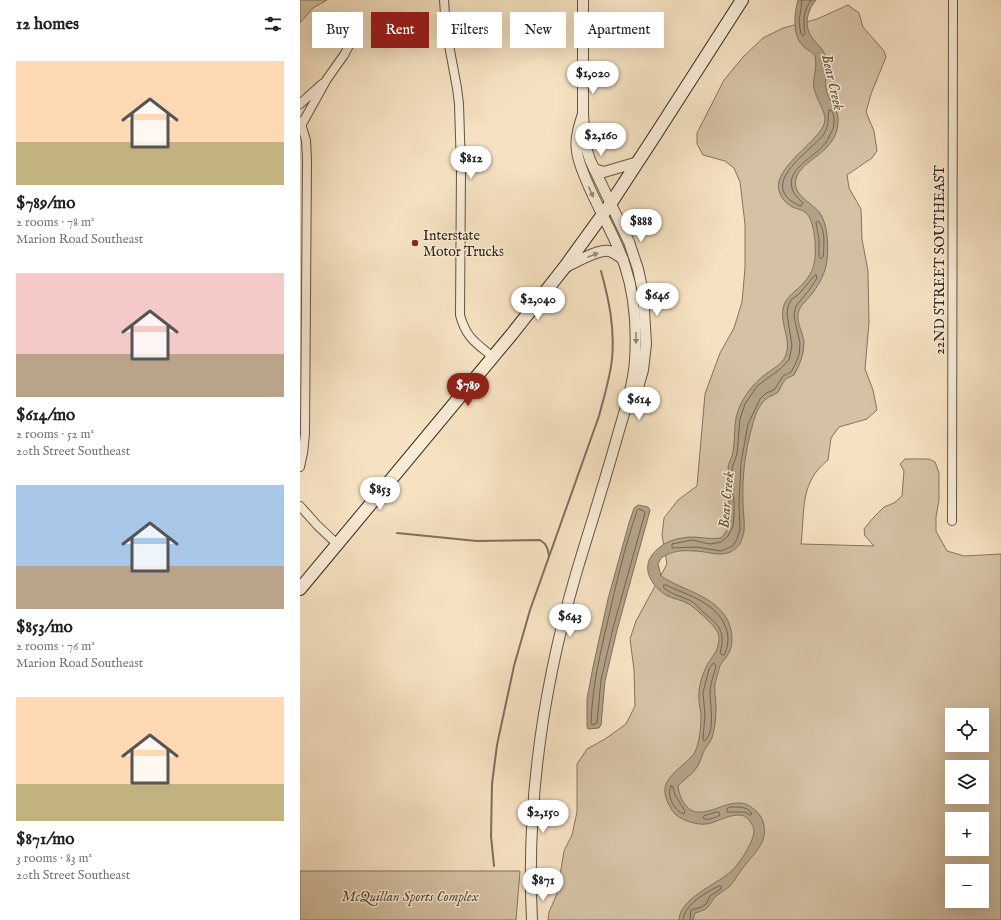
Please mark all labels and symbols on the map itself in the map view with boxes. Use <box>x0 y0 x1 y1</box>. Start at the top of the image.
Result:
water label: Bear Creek <box>817 52 848 112</box>
pin: $1,020 <box>560 61 626 95</box>
pin: $2,160 <box>568 123 634 157</box>
pin: $812 <box>447 146 495 180</box>
street label: 22ND STREET SOUTHEAST <box>931 164 949 355</box>
one-way arrow <box>589 187 595 199</box>
pin: $888 <box>617 209 665 243</box>
place label: Interstate Motor Trucks <box>423 227 504 261</box>
marker: Interstate Motor Trucks <box>410 238 420 248</box>
one-way arrow <box>588 251 600 257</box>
pin: $646 <box>633 283 681 317</box>
pin: $2,040 <box>505 287 571 321</box>
one-way arrow <box>632 332 639 344</box>
pin: $789 <box>444 373 492 407</box>
pin: $614 <box>615 387 663 421</box>
water label: Bear Creek <box>715 471 738 529</box>
pin: $853 <box>356 477 404 511</box>
pin: $643 <box>546 604 594 638</box>
pin: $2,150 <box>510 800 576 834</box>
pin: $871 <box>519 868 567 902</box>
park label: McQuillan Sports Complex <box>342 888 479 906</box>

